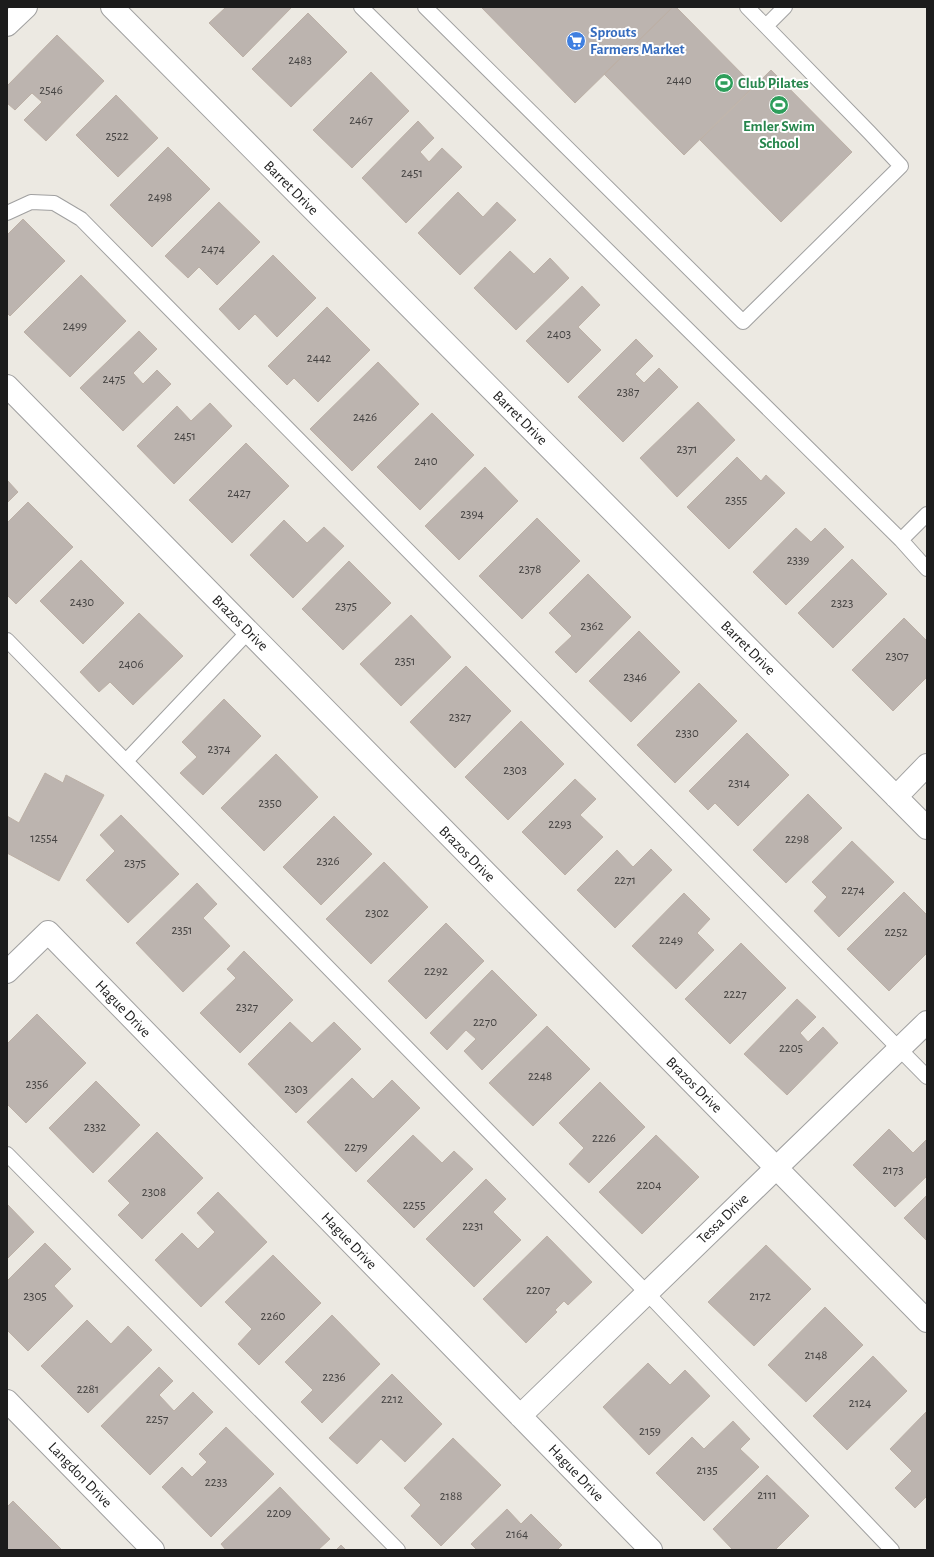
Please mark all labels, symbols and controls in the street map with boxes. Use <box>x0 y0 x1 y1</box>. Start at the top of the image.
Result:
place label: Sprouts Farmers Market <box>590 25 685 57</box>
supermarket icon: Sprouts Farmers Market <box>565 30 587 52</box>
house number: 2483 <box>288 54 312 67</box>
sports icon: Club Pilates <box>713 72 735 94</box>
house number: 2440 <box>666 74 692 87</box>
place label: Club Pilates <box>738 76 809 91</box>
house number: 2546 <box>39 84 63 97</box>
sports icon: Emler Swim School <box>768 94 790 116</box>
house number: 2467 <box>349 114 373 127</box>
place label: Emler Swim School <box>743 119 815 151</box>
house number: 2522 <box>105 130 129 143</box>
street label: Barret Drive <box>261 158 321 218</box>
house number: 2451 <box>401 167 423 180</box>
house number: 2498 <box>148 191 172 204</box>
house number: 2474 <box>201 243 225 256</box>
house number: 2499 <box>63 320 87 333</box>
house number: 2403 <box>547 328 571 341</box>
house number: 2442 <box>307 352 331 365</box>
house number: 2475 <box>102 373 126 386</box>
house number: 2387 <box>617 386 640 399</box>
street label: Barret Drive <box>490 388 550 448</box>
house number: 2426 <box>353 411 377 424</box>
house number: 2451 <box>174 430 196 443</box>
house number: 2371 <box>676 443 698 456</box>
house number: 2410 <box>414 455 438 468</box>
house number: 2427 <box>227 487 251 500</box>
house number: 2355 <box>725 494 747 507</box>
house number: 2394 <box>460 508 484 521</box>
house number: 2339 <box>787 554 809 567</box>
house number: 2378 <box>519 563 541 576</box>
street label: Brazos Drive <box>209 592 271 654</box>
house number: 2430 <box>70 596 94 609</box>
house number: 2323 <box>831 597 853 610</box>
house number: 2375 <box>335 600 357 613</box>
street label: Barret Drive <box>718 618 778 678</box>
house number: 2362 <box>580 620 604 633</box>
house number: 2307 <box>885 650 909 663</box>
house number: 2351 <box>394 655 416 668</box>
house number: 2406 <box>118 658 144 671</box>
house number: 2346 <box>623 671 647 684</box>
house number: 2327 <box>449 711 472 724</box>
house number: 2330 <box>675 727 699 740</box>
house number: 2374 <box>208 743 230 756</box>
house number: 2303 <box>503 764 527 777</box>
house number: 2314 <box>728 777 750 790</box>
house number: 2350 <box>258 797 282 810</box>
house number: 2293 <box>548 818 572 831</box>
street label: Brazos Drive <box>436 823 498 885</box>
house number: 12554 <box>30 832 58 845</box>
house number: 2298 <box>785 833 809 846</box>
house number: 2326 <box>316 855 340 868</box>
house number: 2375 <box>124 857 146 870</box>
house number: 2271 <box>614 874 636 887</box>
house number: 2274 <box>841 884 865 897</box>
house number: 2302 <box>365 907 389 920</box>
house number: 2351 <box>171 924 193 937</box>
house number: 2252 <box>884 926 908 939</box>
house number: 2249 <box>659 934 683 947</box>
house number: 2292 <box>424 965 448 978</box>
street label: Hague Drive <box>92 978 154 1040</box>
house number: 2227 <box>723 988 747 1001</box>
house number: 2327 <box>236 1001 259 1014</box>
house number: 2270 <box>473 1016 497 1029</box>
house number: 2205 <box>779 1042 803 1055</box>
street label: Brazos Drive <box>663 1054 725 1116</box>
house number: 2248 <box>528 1070 552 1083</box>
house number: 2356 <box>26 1078 48 1091</box>
house number: 2303 <box>284 1083 308 1096</box>
house number: 2332 <box>84 1121 106 1134</box>
house number: 2226 <box>592 1132 616 1145</box>
house number: 2279 <box>344 1141 368 1154</box>
house number: 2173 <box>882 1164 904 1177</box>
house number: 2204 <box>637 1179 661 1192</box>
house number: 2308 <box>142 1186 166 1199</box>
street label: Tessa Drive <box>694 1191 752 1247</box>
house number: 2255 <box>403 1199 425 1212</box>
street label: Hague Drive <box>318 1210 380 1272</box>
house number: 2231 <box>462 1220 484 1233</box>
house number: 2207 <box>526 1284 551 1297</box>
house number: 2305 <box>23 1290 47 1303</box>
house number: 2172 <box>749 1290 771 1303</box>
house number: 2260 <box>261 1310 286 1323</box>
house number: 2148 <box>805 1349 827 1362</box>
house number: 2236 <box>322 1371 346 1384</box>
house number: 2281 <box>77 1383 99 1396</box>
house number: 2212 <box>381 1393 403 1406</box>
house number: 2124 <box>849 1397 871 1410</box>
house number: 2257 <box>146 1413 169 1426</box>
house number: 2159 <box>639 1425 661 1438</box>
street label: Langdon Drive <box>45 1439 115 1511</box>
street label: Hague Drive <box>545 1442 607 1504</box>
house number: 2135 <box>696 1464 718 1477</box>
house number: 2233 <box>205 1476 227 1489</box>
house number: 2111 <box>757 1489 777 1502</box>
house number: 2188 <box>440 1490 462 1503</box>
house number: 2209 <box>267 1507 291 1520</box>
house number: 2164 <box>506 1528 528 1541</box>

